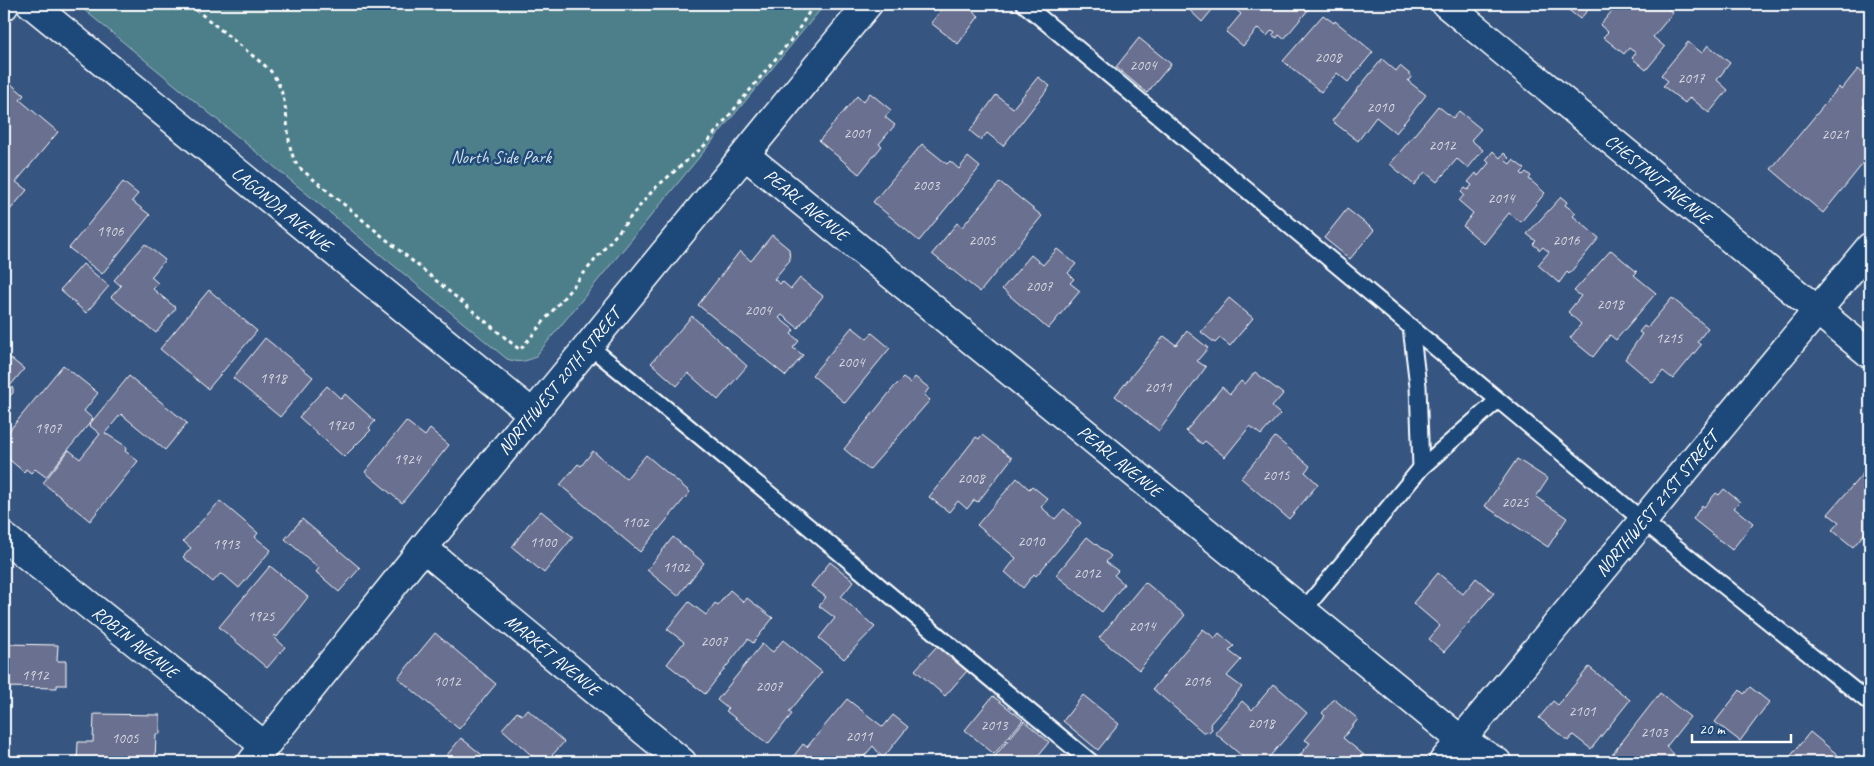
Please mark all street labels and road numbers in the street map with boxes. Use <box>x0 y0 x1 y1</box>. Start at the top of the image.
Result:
street label: CHESTNUT AVENUE <box>1601 129 1717 230</box>
street label: LAGONDA AVENUE <box>227 162 338 258</box>
street label: PEARL AVENUE <box>760 164 854 247</box>
street label: NORTHWEST 20TH STREET <box>493 300 628 459</box>
street label: PEARL AVENUE <box>1073 420 1168 503</box>
street label: NORTHWEST 21ST STREET <box>1591 424 1726 581</box>
street label: ROBIN AVENUE <box>88 601 184 684</box>
street label: MARKET AVENUE <box>501 609 606 702</box>

